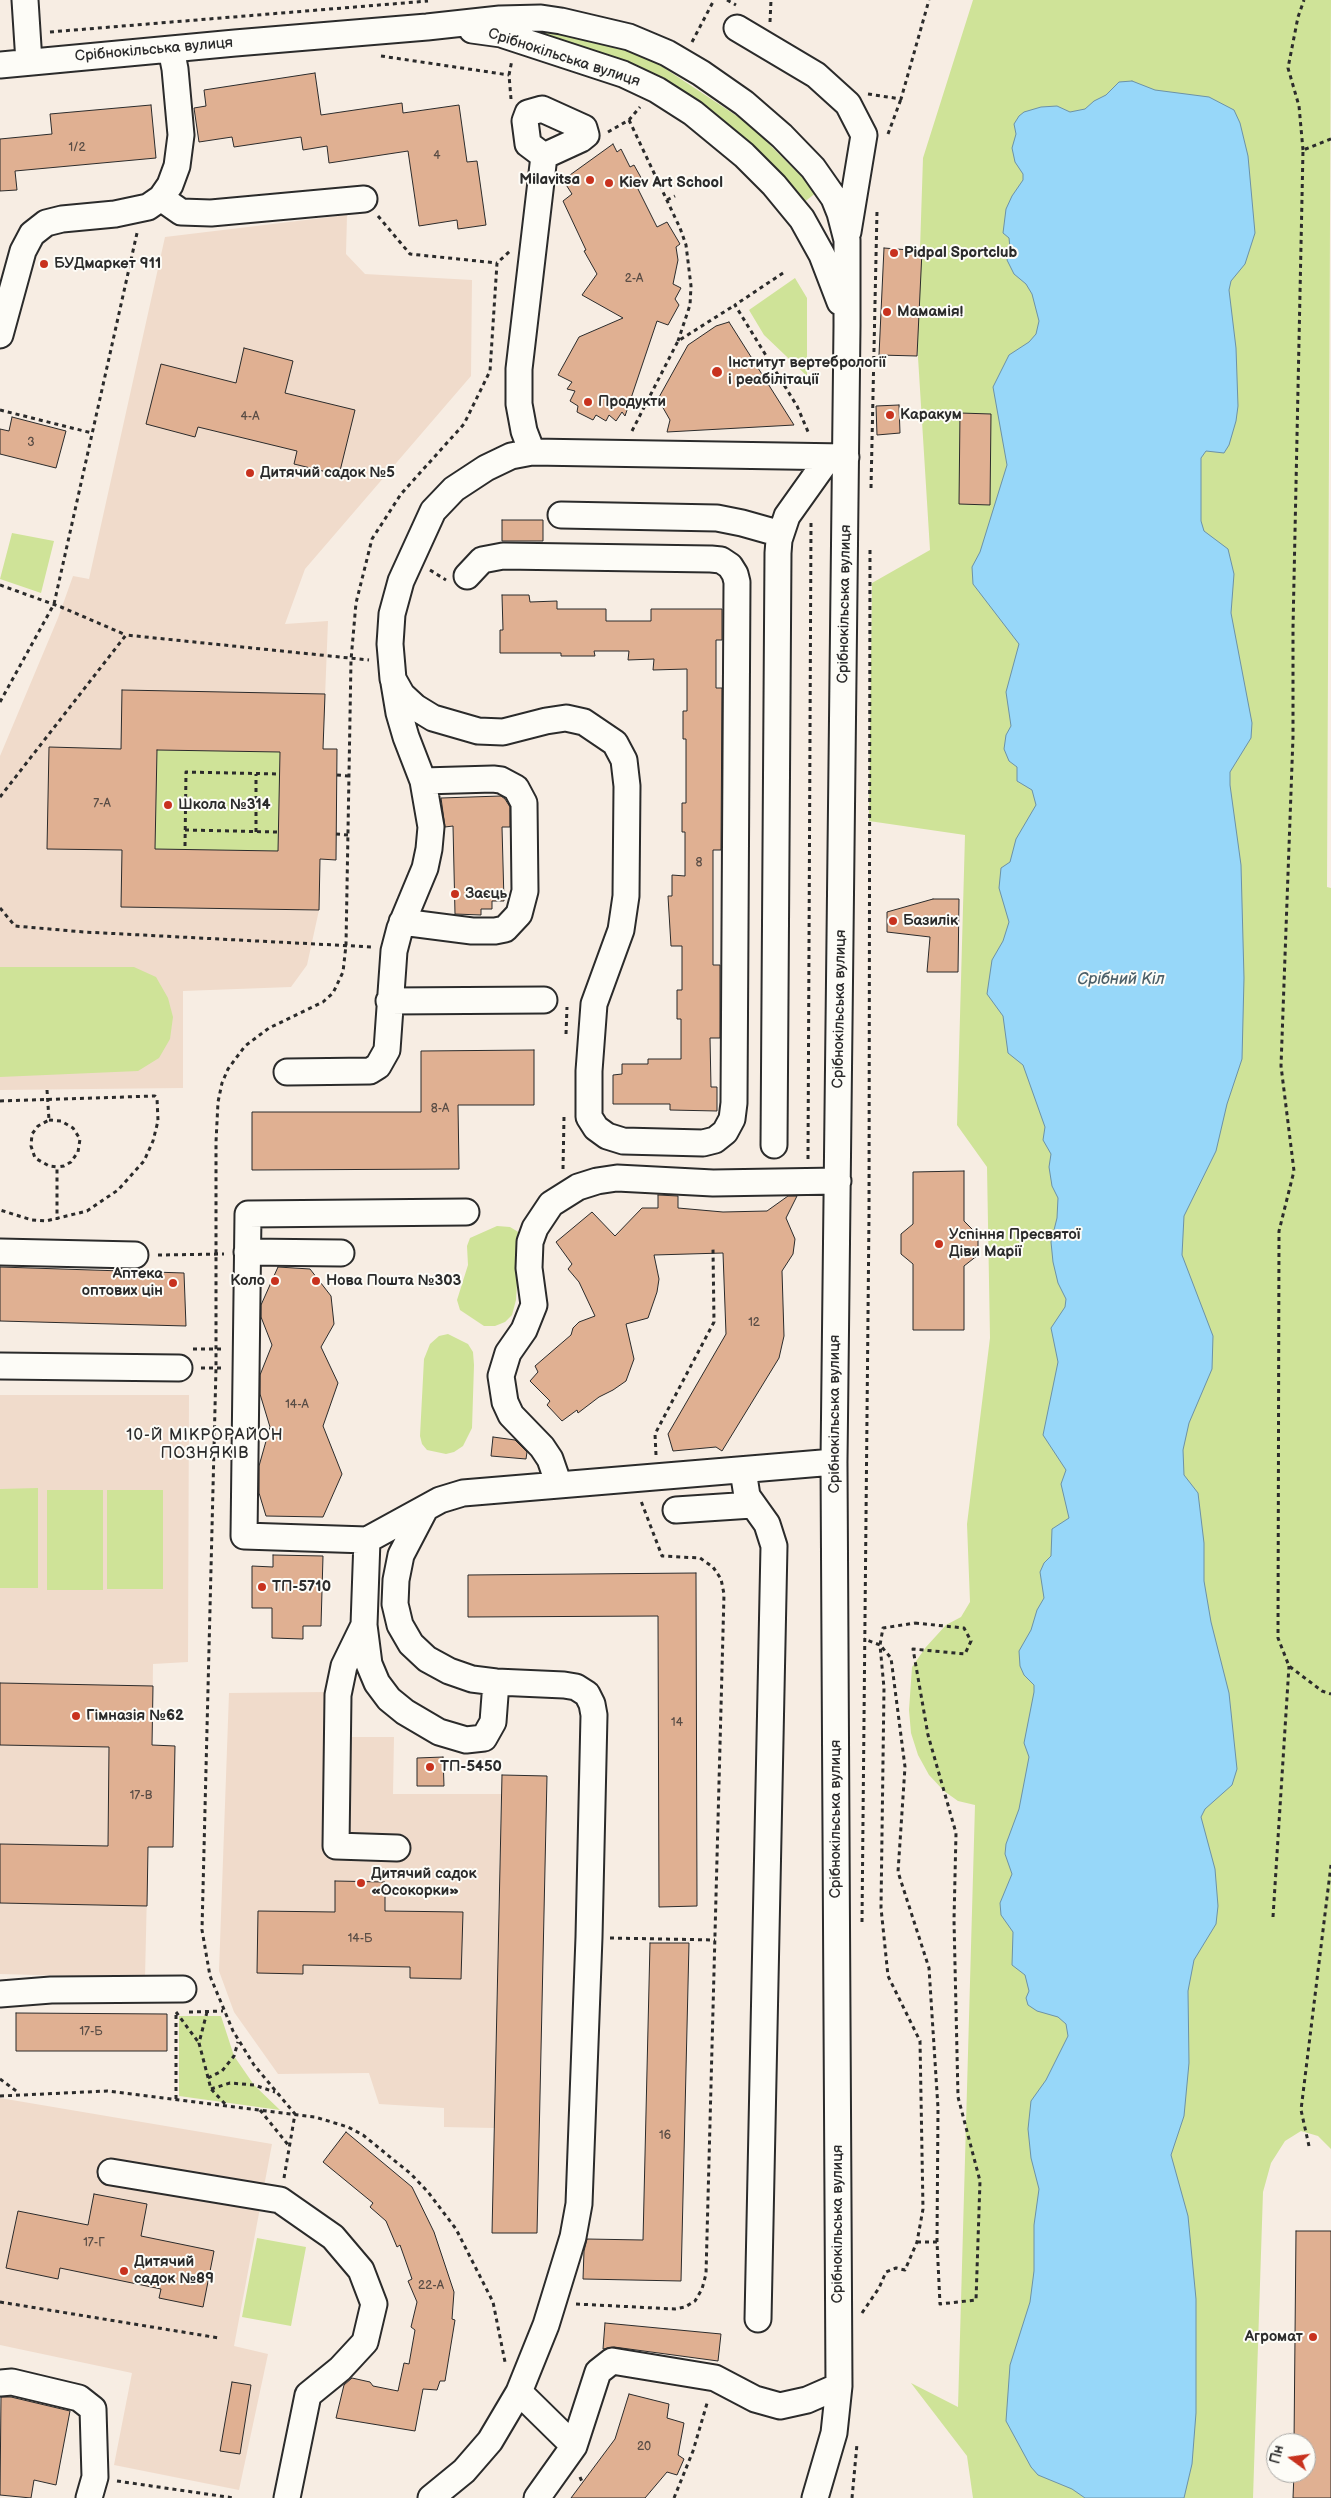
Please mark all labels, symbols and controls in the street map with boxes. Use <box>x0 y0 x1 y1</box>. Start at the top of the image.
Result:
street label: Срібнокільська вулиця <box>486 25 642 91</box>
street label: Срібнокільська вулиця <box>74 34 234 66</box>
house number: 1/2 <box>68 141 86 155</box>
house number: 4 <box>433 149 441 163</box>
place label: Milavitsa <box>519 171 580 189</box>
marker: Milavitsa <box>584 174 596 186</box>
place label: Kiev Art School <box>619 174 723 192</box>
marker: Kiev Art School <box>603 177 615 189</box>
place label: Pidpal Sportclub <box>904 244 1017 262</box>
marker: Pidpal Sportclub <box>888 247 900 259</box>
place label: БУДмаркет 911 <box>54 255 161 273</box>
marker: БУДмаркет 911 <box>38 258 50 270</box>
house number: 2-А <box>625 272 643 286</box>
place label: Мамамія! <box>897 303 964 321</box>
marker: Мамамія! <box>881 306 893 318</box>
place label: Інститут вертебрології і реабілітації <box>728 354 886 389</box>
marker: Інститут вертебрології і реабілітації <box>710 365 724 379</box>
place label: Продукти <box>598 393 666 411</box>
marker: Продукти <box>582 396 594 408</box>
place label: Каракум <box>900 406 962 424</box>
marker: Каракум <box>884 409 896 421</box>
house number: 4-А <box>241 410 259 424</box>
house number: 3 <box>27 436 35 450</box>
place label: Дитячий садок №5 <box>260 464 395 482</box>
marker: Дитячий садок №5 <box>244 467 256 479</box>
street label: Срібнокільська вулиця <box>835 525 855 683</box>
place label: Школа №314 <box>178 796 271 814</box>
house number: 7-А <box>93 797 111 811</box>
marker: Школа №314 <box>162 799 174 811</box>
house number: 8 <box>696 856 702 870</box>
place label: Заєць <box>465 885 507 903</box>
marker: Заєць <box>449 888 461 900</box>
place label: Базилік <box>903 912 958 930</box>
marker: Базилік <box>887 915 899 927</box>
street label: Срібнокільська вулиця <box>830 930 850 1088</box>
water label: Срібний Кіл <box>1077 970 1165 990</box>
house number: 8-А <box>431 1102 449 1116</box>
place label: Успіння Пресвятої Діви Марії <box>949 1226 1080 1261</box>
marker: Успіння Пресвятої Діви Марії <box>933 1238 945 1250</box>
place label: Аптека оптових цін <box>82 1265 163 1300</box>
place label: Коло <box>230 1272 265 1290</box>
place label: Нова Пошта №303 <box>326 1272 461 1290</box>
marker: Коло <box>269 1275 281 1287</box>
marker: Нова Пошта №303 <box>310 1275 322 1287</box>
marker: Аптека оптових цін <box>167 1277 179 1289</box>
house number: 12 <box>748 1316 760 1330</box>
street label: Срібнокільська вулиця <box>826 1335 844 1493</box>
house number: 14-А <box>285 1398 309 1412</box>
district label: 10-Й МІКРОРАЙОН ПОЗНЯКІВ <box>124 1426 286 1464</box>
place label: ТП-5710 <box>272 1578 331 1596</box>
marker: ТП-5710 <box>256 1581 268 1593</box>
place label: Гімназія №62 <box>86 1707 184 1725</box>
marker: Гімназія №62 <box>70 1710 82 1722</box>
house number: 14 <box>671 1716 683 1730</box>
street label: Срібнокільська вулиця <box>827 1740 845 1898</box>
place label: ТП-5450 <box>440 1758 502 1776</box>
marker: ТП-5450 <box>424 1761 436 1773</box>
house number: 17-В <box>130 1789 152 1803</box>
place label: Дитячий садок «Осокорки» <box>371 1865 476 1900</box>
marker: Дитячий садок «Осокорки» <box>355 1877 367 1889</box>
house number: 14-Б <box>348 1932 372 1946</box>
house number: 17-Б <box>79 2025 103 2039</box>
house number: 16 <box>659 2129 671 2143</box>
street label: Срібнокільська вулиця <box>829 2145 847 2303</box>
house number: 17-Г <box>83 2236 105 2250</box>
place label: Дитячий садок №89 <box>134 2253 214 2288</box>
marker: Дитячий садок №89 <box>118 2265 130 2277</box>
house number: 22-А <box>418 2279 444 2293</box>
place label: Агромат <box>1245 2328 1303 2346</box>
marker: Агромат <box>1307 2331 1319 2343</box>
north arrow <box>1266 2433 1316 2483</box>
house number: 20 <box>637 2440 651 2454</box>
text: Пн <box>1266 2443 1287 2466</box>

